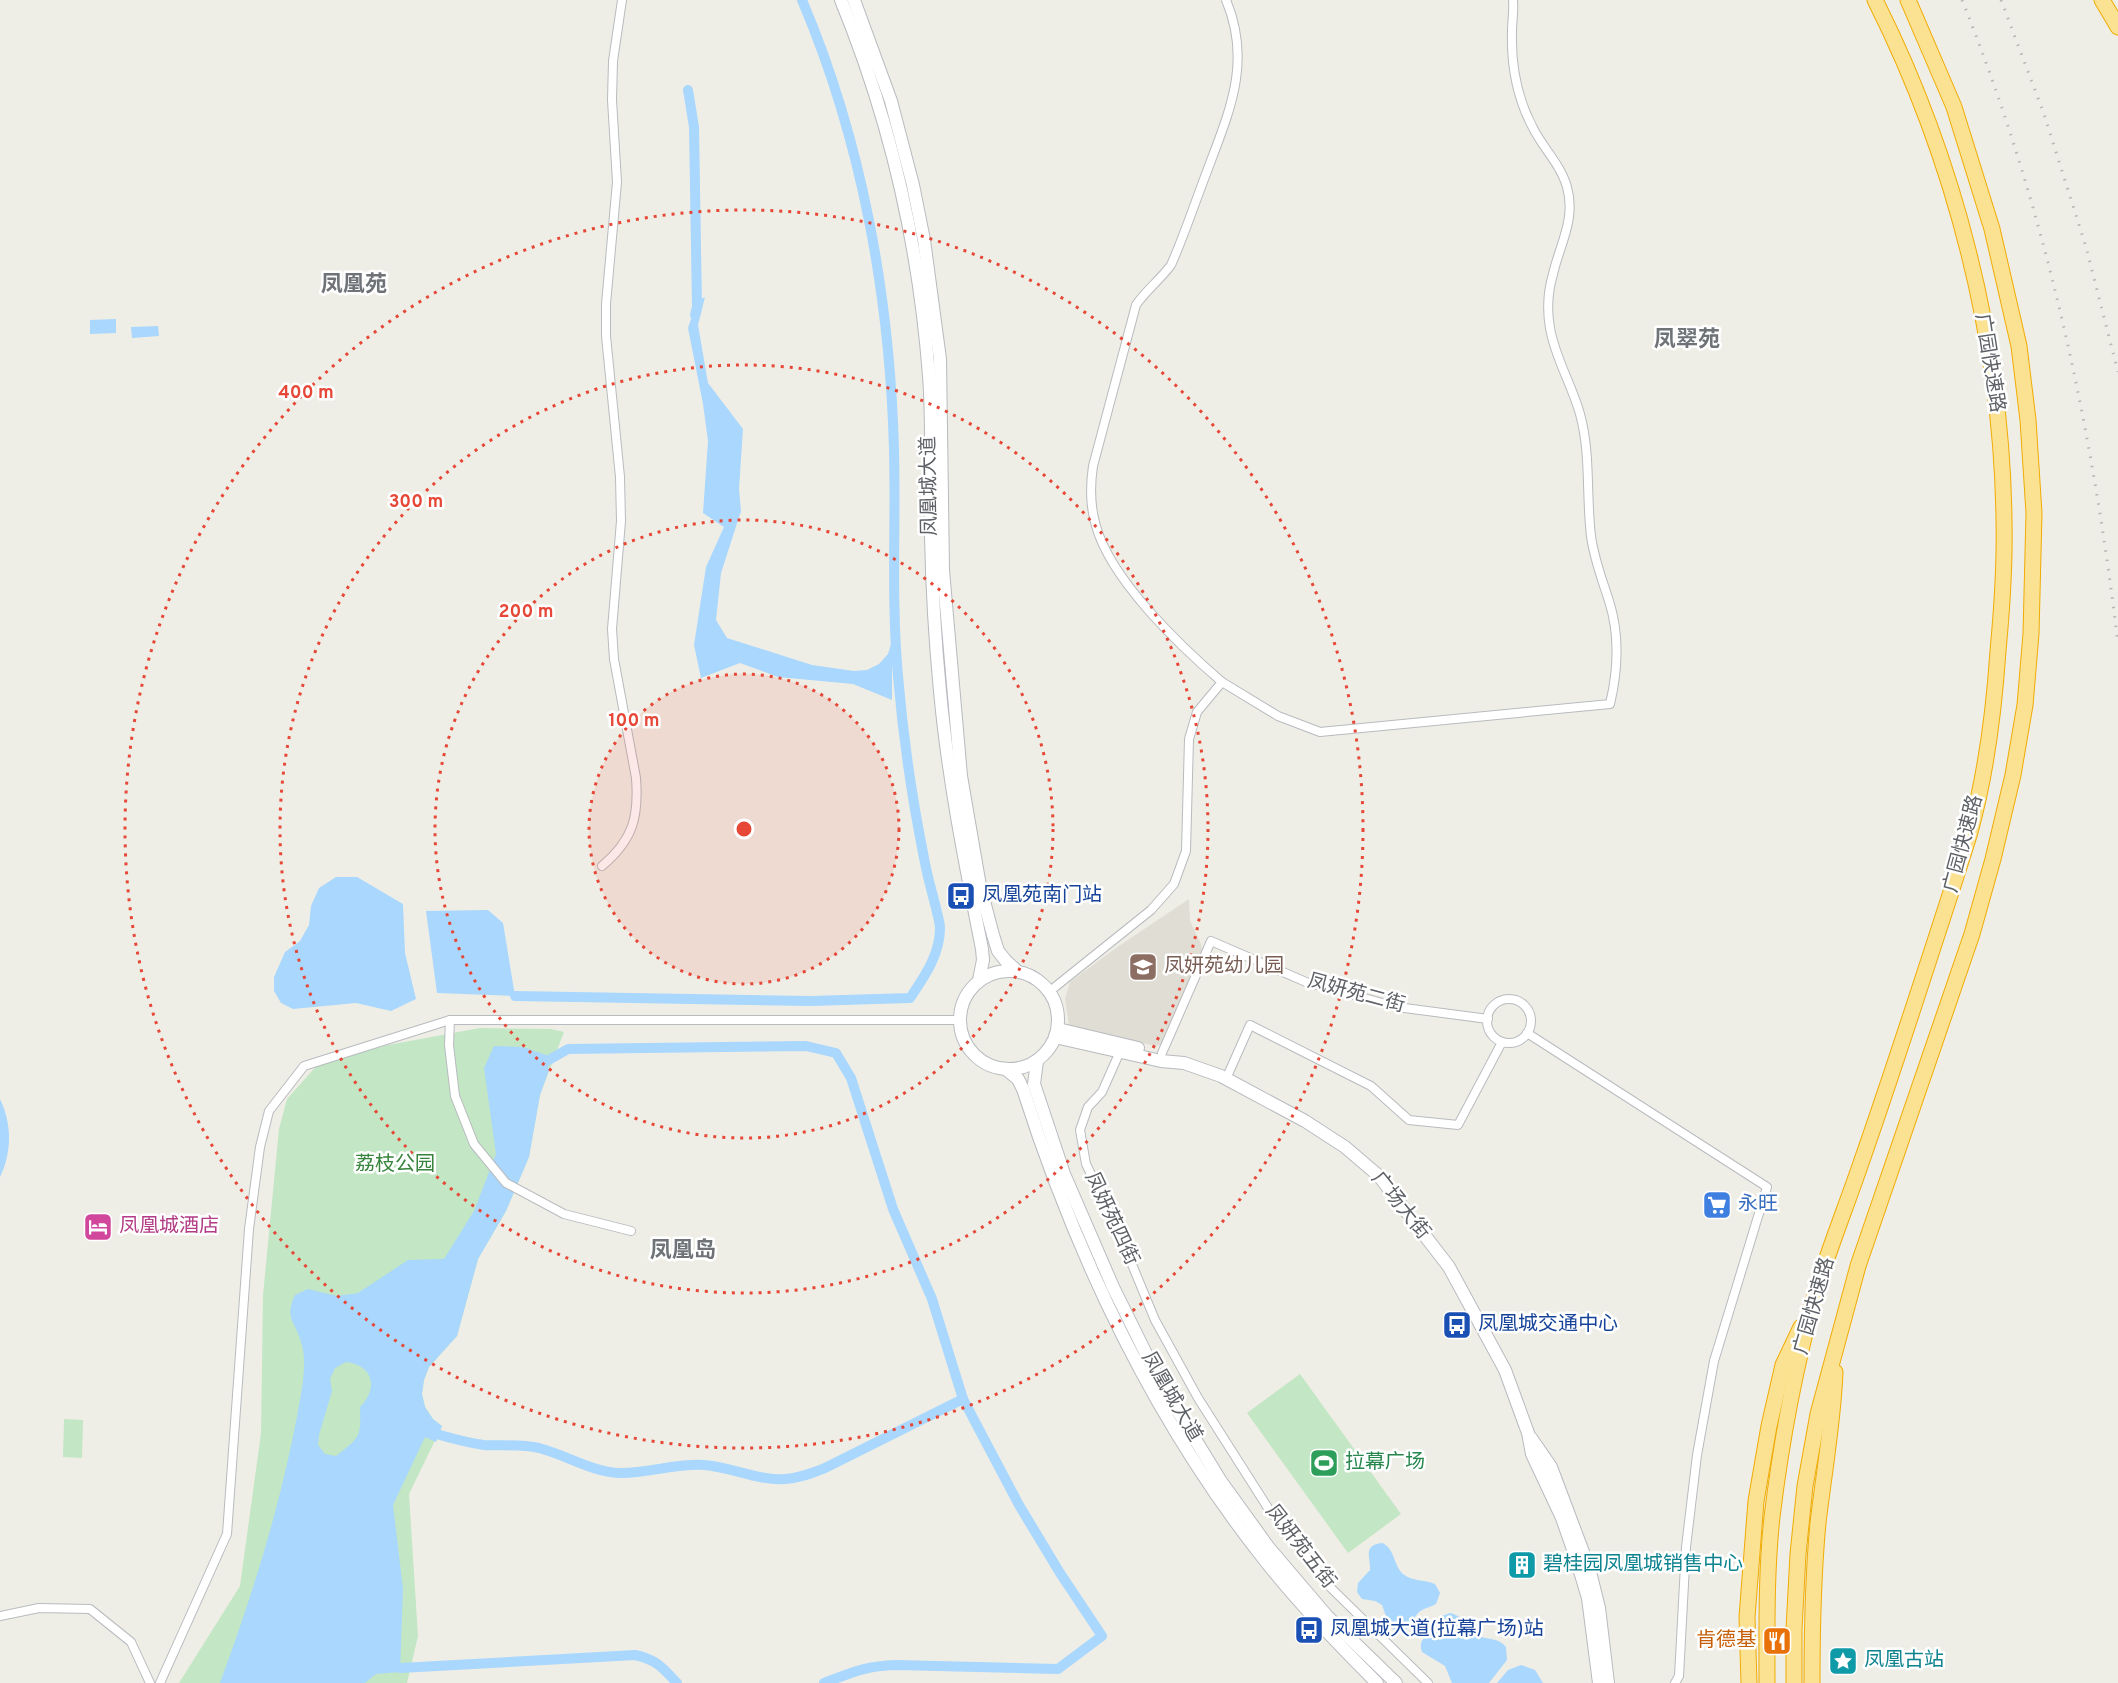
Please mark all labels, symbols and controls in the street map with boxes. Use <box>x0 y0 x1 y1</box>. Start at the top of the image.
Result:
district label: 凤凰苑 <box>321 272 387 299</box>
street label: 广园快速路 <box>1968 312 2010 414</box>
district label: 凤翠苑 <box>1654 327 1720 354</box>
text: 400 m <box>278 382 334 405</box>
street label: 凤凰城大道 <box>916 436 944 536</box>
text: 300 m <box>389 491 443 514</box>
text: 200 m <box>498 601 554 624</box>
text: 100 m <box>608 710 660 733</box>
street label: 广园快速路 <box>1939 792 1989 896</box>
centre of rings <box>734 819 754 839</box>
bus stop icon: 凤凰苑南门站 <box>945 880 977 912</box>
place label: 凤凰苑南门站 <box>982 883 1102 909</box>
school or university icon: 凤妍苑幼儿园 <box>1127 951 1159 983</box>
place label: 凤妍苑幼儿园 <box>1164 954 1284 980</box>
street label: 凤妍苑二街 <box>1304 969 1408 1019</box>
park label: 荔枝公园 <box>355 1152 435 1178</box>
street label: 广场大街 <box>1365 1167 1435 1245</box>
street label: 凤妍苑四街 <box>1078 1168 1144 1270</box>
supermarket icon: 永旺 <box>1701 1189 1733 1221</box>
place label: 永旺 <box>1738 1192 1778 1218</box>
hotel icon: 凤凰城酒店 <box>82 1211 114 1243</box>
place label: 凤凰城酒店 <box>119 1214 219 1240</box>
district label: 凤凰岛 <box>650 1238 716 1265</box>
street label: 广园快速路 <box>1789 1254 1841 1358</box>
bus stop icon: 凤凰城交通中心 <box>1441 1309 1473 1341</box>
place label: 凤凰城交通中心 <box>1478 1312 1618 1338</box>
street label: 凤凰城大道 <box>1135 1347 1207 1447</box>
sports icon: 拉幕广场 <box>1308 1447 1340 1479</box>
place label: 拉幕广场 <box>1345 1450 1425 1476</box>
street label: 凤妍苑五街 <box>1259 1500 1341 1594</box>
building icon: 碧桂园凤凰城销售中心 <box>1506 1549 1538 1581</box>
place label: 碧桂园凤凰城销售中心 <box>1543 1552 1743 1578</box>
bus stop icon: 凤凰城大道(拉幕广场)站 <box>1293 1614 1325 1646</box>
place label: 凤凰城大道(拉幕广场)站 <box>1330 1617 1544 1643</box>
restaurant icon: 肯德基 <box>1761 1625 1793 1657</box>
place label: 肯德基 <box>1696 1628 1756 1654</box>
place icon: 凤凰古站 <box>1827 1645 1859 1677</box>
place label: 凤凰古站 <box>1864 1648 1944 1674</box>

